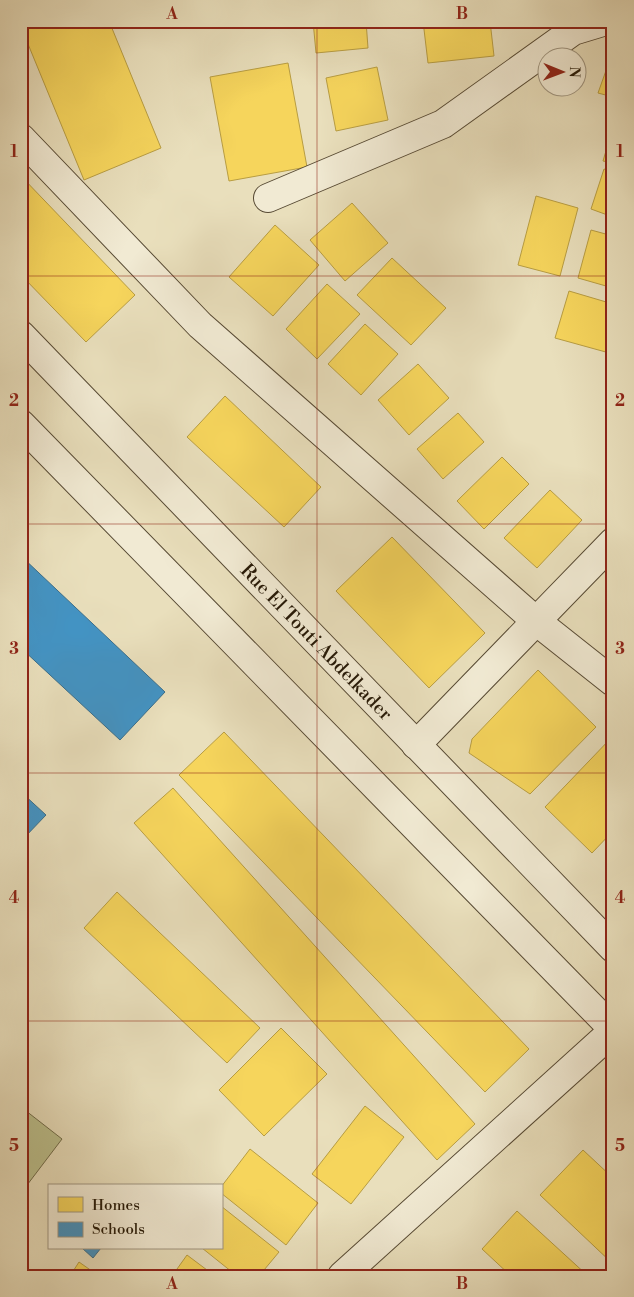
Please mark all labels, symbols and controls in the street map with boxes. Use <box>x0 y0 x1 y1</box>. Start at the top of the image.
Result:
text: A <box>165 4 178 24</box>
text: B <box>456 4 468 24</box>
north arrow <box>536 48 586 98</box>
text: N <box>565 67 583 78</box>
text: 1 <box>10 142 18 162</box>
text: 1 <box>616 142 624 162</box>
text: 2 <box>9 391 19 411</box>
text: 2 <box>615 391 625 411</box>
street label: Rue El Touti Abdelkader <box>235 559 397 726</box>
text: 3 <box>9 639 19 659</box>
text: 3 <box>615 639 625 659</box>
text: 4 <box>9 888 20 908</box>
text: 4 <box>615 888 626 908</box>
text: 5 <box>9 1136 19 1156</box>
text: 5 <box>615 1136 625 1156</box>
legend <box>48 1184 222 1250</box>
text: Homes <box>92 1196 140 1215</box>
text: Schools <box>92 1220 145 1239</box>
text: A <box>165 1274 178 1294</box>
text: B <box>456 1274 468 1294</box>

